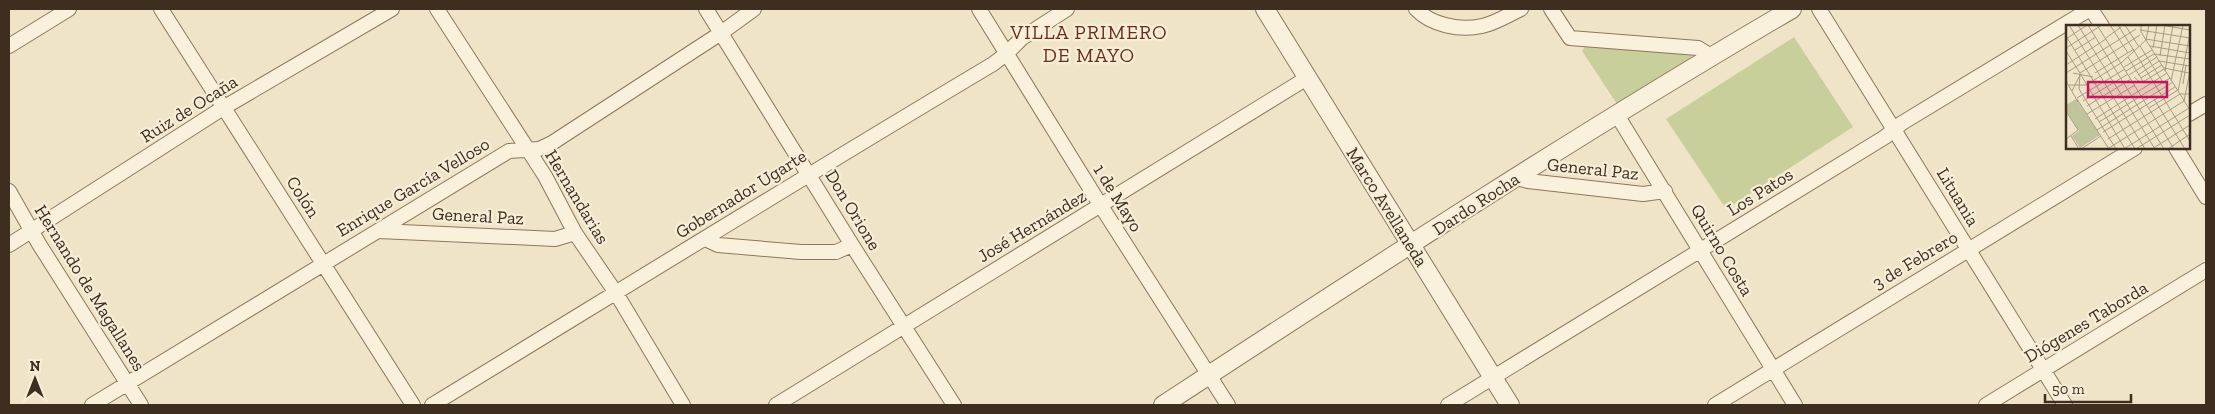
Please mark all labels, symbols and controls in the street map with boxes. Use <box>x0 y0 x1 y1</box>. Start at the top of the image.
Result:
district label: VILLA PRIMERO DE MAYO <box>1009 20 1168 67</box>
inset map <box>2066 25 2190 149</box>
street label: Ruiz de Ocaña <box>136 70 242 148</box>
street label: Enrique García Velloso <box>332 133 494 241</box>
street label: Marco Avellaneda <box>1341 143 1433 271</box>
street label: Gobernador Ugarte <box>671 145 811 243</box>
street label: Hernandarias <box>540 146 614 248</box>
street label: General Paz <box>1546 153 1640 185</box>
street label: 1 de Mayo <box>1089 160 1147 236</box>
street label: Los Patos <box>1723 163 1797 221</box>
street label: Lituania <box>1932 164 1984 231</box>
street label: Don Orione <box>820 166 886 254</box>
street label: Dardo Rocha <box>1428 168 1524 240</box>
street label: Colón <box>281 172 325 223</box>
street label: José Hernández <box>974 185 1090 267</box>
street label: Quirno Costa <box>1686 200 1758 300</box>
street label: Hernando de Magallanes <box>30 201 150 375</box>
street label: General Paz <box>431 203 525 229</box>
street label: 3 de Febrero <box>1868 226 1962 294</box>
street label: Diógenes Taborda <box>2020 276 2152 367</box>
north arrow <box>10 354 60 404</box>
text: N <box>30 358 41 375</box>
scale bar <box>2045 372 2131 404</box>
text: 50 m <box>2052 380 2085 398</box>

